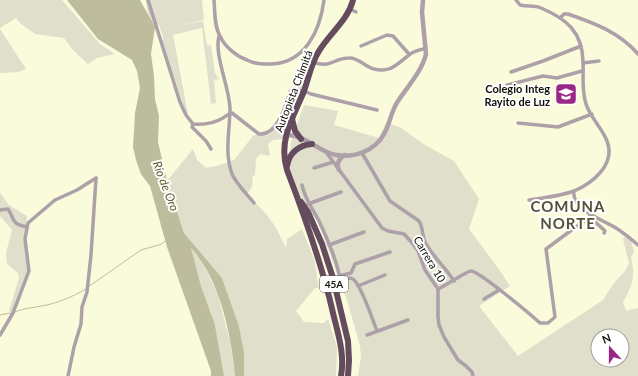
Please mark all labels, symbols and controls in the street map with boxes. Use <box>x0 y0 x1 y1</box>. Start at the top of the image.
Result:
street label: Autopista Chimitá <box>271 48 315 134</box>
school or university icon: Colegio Integ Rayito de Luz <box>553 81 579 107</box>
place label: Colegio Integ Rayito de Luz <box>484 82 550 108</box>
water label: Río de Oro <box>150 159 182 213</box>
district label: COMUNA NORTE <box>530 197 606 232</box>
street label: Carrera 10 <box>411 234 449 285</box>
road number: 45A <box>320 276 348 292</box>
north arrow <box>590 328 630 368</box>
text: N <box>600 331 613 346</box>

